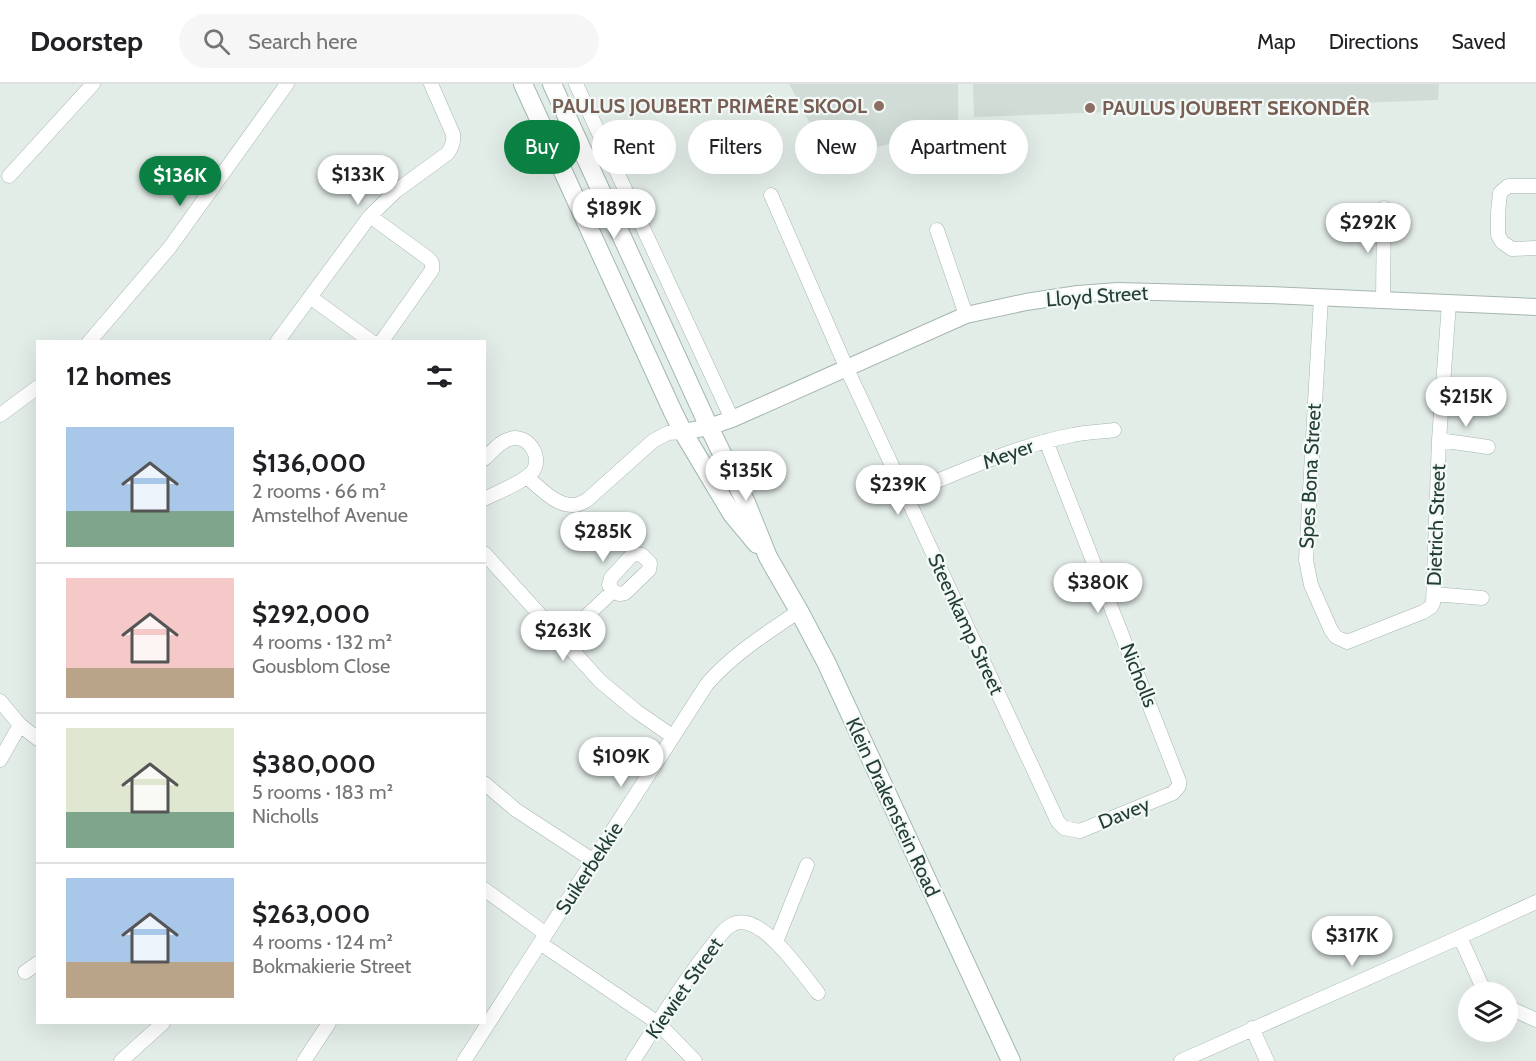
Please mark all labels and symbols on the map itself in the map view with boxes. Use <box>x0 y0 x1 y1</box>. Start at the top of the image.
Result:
place label: PAULUS JOUBERT PRIMÊRE SKOOL <box>552 94 867 118</box>
place label: PAULUS JOUBERT SEKONDÊR <box>1102 96 1370 120</box>
marker: PAULUS JOUBERT PRIMÊRE SKOOL <box>872 99 886 113</box>
marker: PAULUS JOUBERT SEKONDÊR <box>1083 101 1097 115</box>
pin: $133K <box>316 155 400 206</box>
pin: $136K <box>138 156 222 207</box>
pin: $189K <box>572 189 656 240</box>
pin: $292K <box>1326 203 1410 254</box>
street label: Lloyd Street <box>1045 280 1149 312</box>
pin: $215K <box>1424 377 1508 428</box>
street label: Spes Bona Street <box>1294 403 1326 549</box>
street label: Meyer <box>979 433 1037 474</box>
pin: $135K <box>704 451 788 502</box>
street label: Dietrich Street <box>1422 463 1450 586</box>
pin: $239K <box>856 465 940 516</box>
pin: $285K <box>561 512 645 563</box>
street label: Steenkamp Street <box>923 550 1009 699</box>
pin: $380K <box>1056 563 1140 614</box>
pin: $263K <box>521 611 605 662</box>
street label: Nicholls <box>1115 640 1163 710</box>
street label: Klein Drakenstein Road <box>841 714 945 900</box>
pin: $109K <box>579 737 663 788</box>
street label: Davey <box>1095 792 1153 834</box>
street label: Suikerbekkie <box>550 817 628 919</box>
pin: $317K <box>1310 916 1394 967</box>
street label: Kiewiet Street <box>640 933 728 1043</box>

